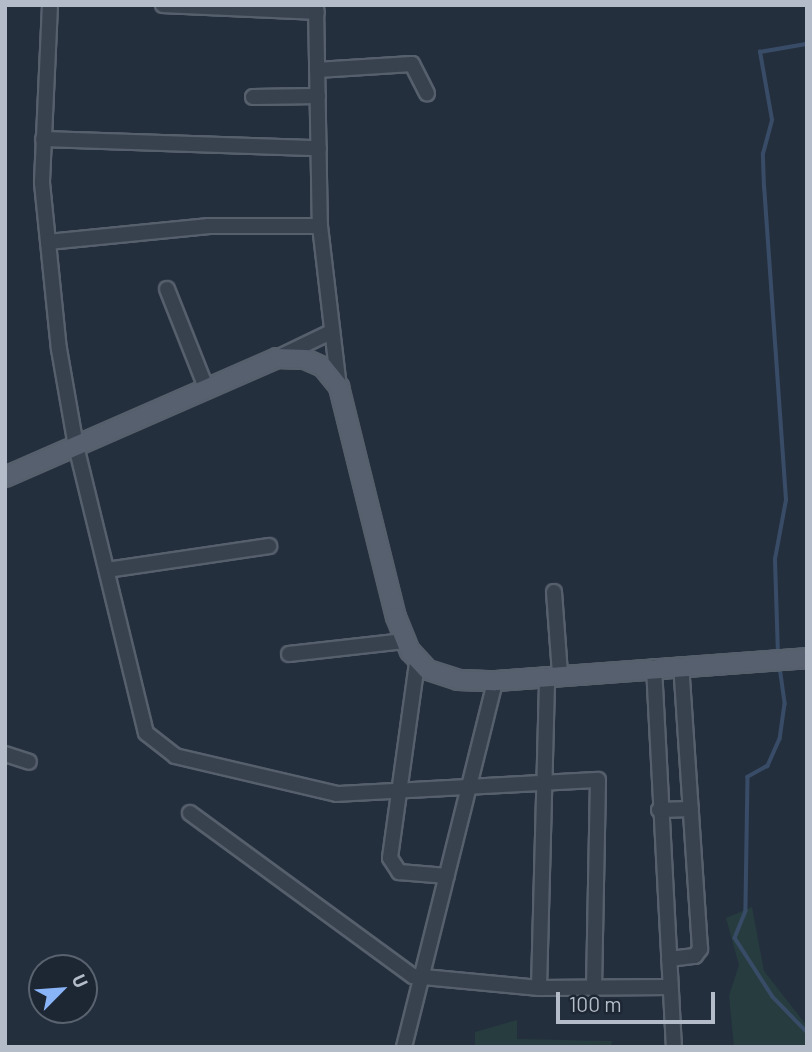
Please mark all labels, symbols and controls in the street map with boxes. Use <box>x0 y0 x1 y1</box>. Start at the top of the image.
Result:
north arrow <box>28 954 98 1024</box>
text: U <box>68 970 94 991</box>
scale bar <box>560 978 719 1022</box>
text: 100 m <box>569 991 622 1016</box>

